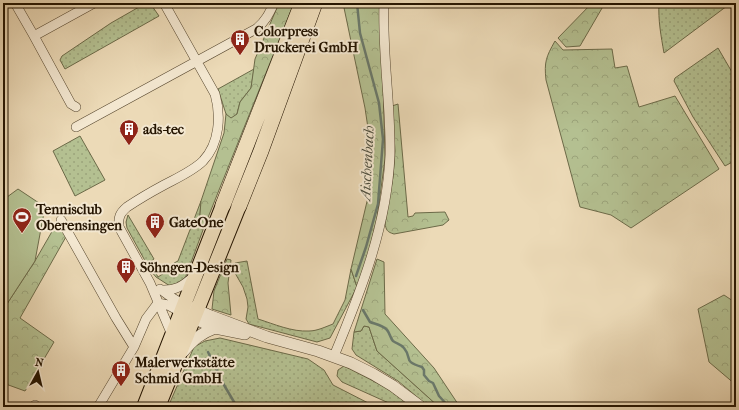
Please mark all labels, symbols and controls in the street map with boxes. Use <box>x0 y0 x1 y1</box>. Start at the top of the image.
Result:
place label: Colorpress Druckerei GmbH <box>254 23 358 56</box>
building icon: Colorpress Druckerei GmbH <box>229 28 251 56</box>
building icon: ads-tec <box>118 118 140 146</box>
place label: ads-tec <box>143 121 185 138</box>
water label: Aischenbach <box>356 125 378 203</box>
place label: Tennisclub Oberensingen <box>35 201 123 234</box>
sports icon: Tennisclub Oberensingen <box>11 206 33 234</box>
building icon: GateOne <box>144 211 166 239</box>
place label: GateOne <box>169 214 223 231</box>
building icon: Söhngen-Design <box>115 256 137 284</box>
place label: Söhngen-Design <box>140 259 240 276</box>
north arrow <box>18 352 58 392</box>
place label: Malerwerkstätte Schmid GmbH <box>134 354 235 387</box>
text: N <box>34 356 45 370</box>
building icon: Malerwerkstätte Schmid GmbH <box>110 359 132 387</box>

